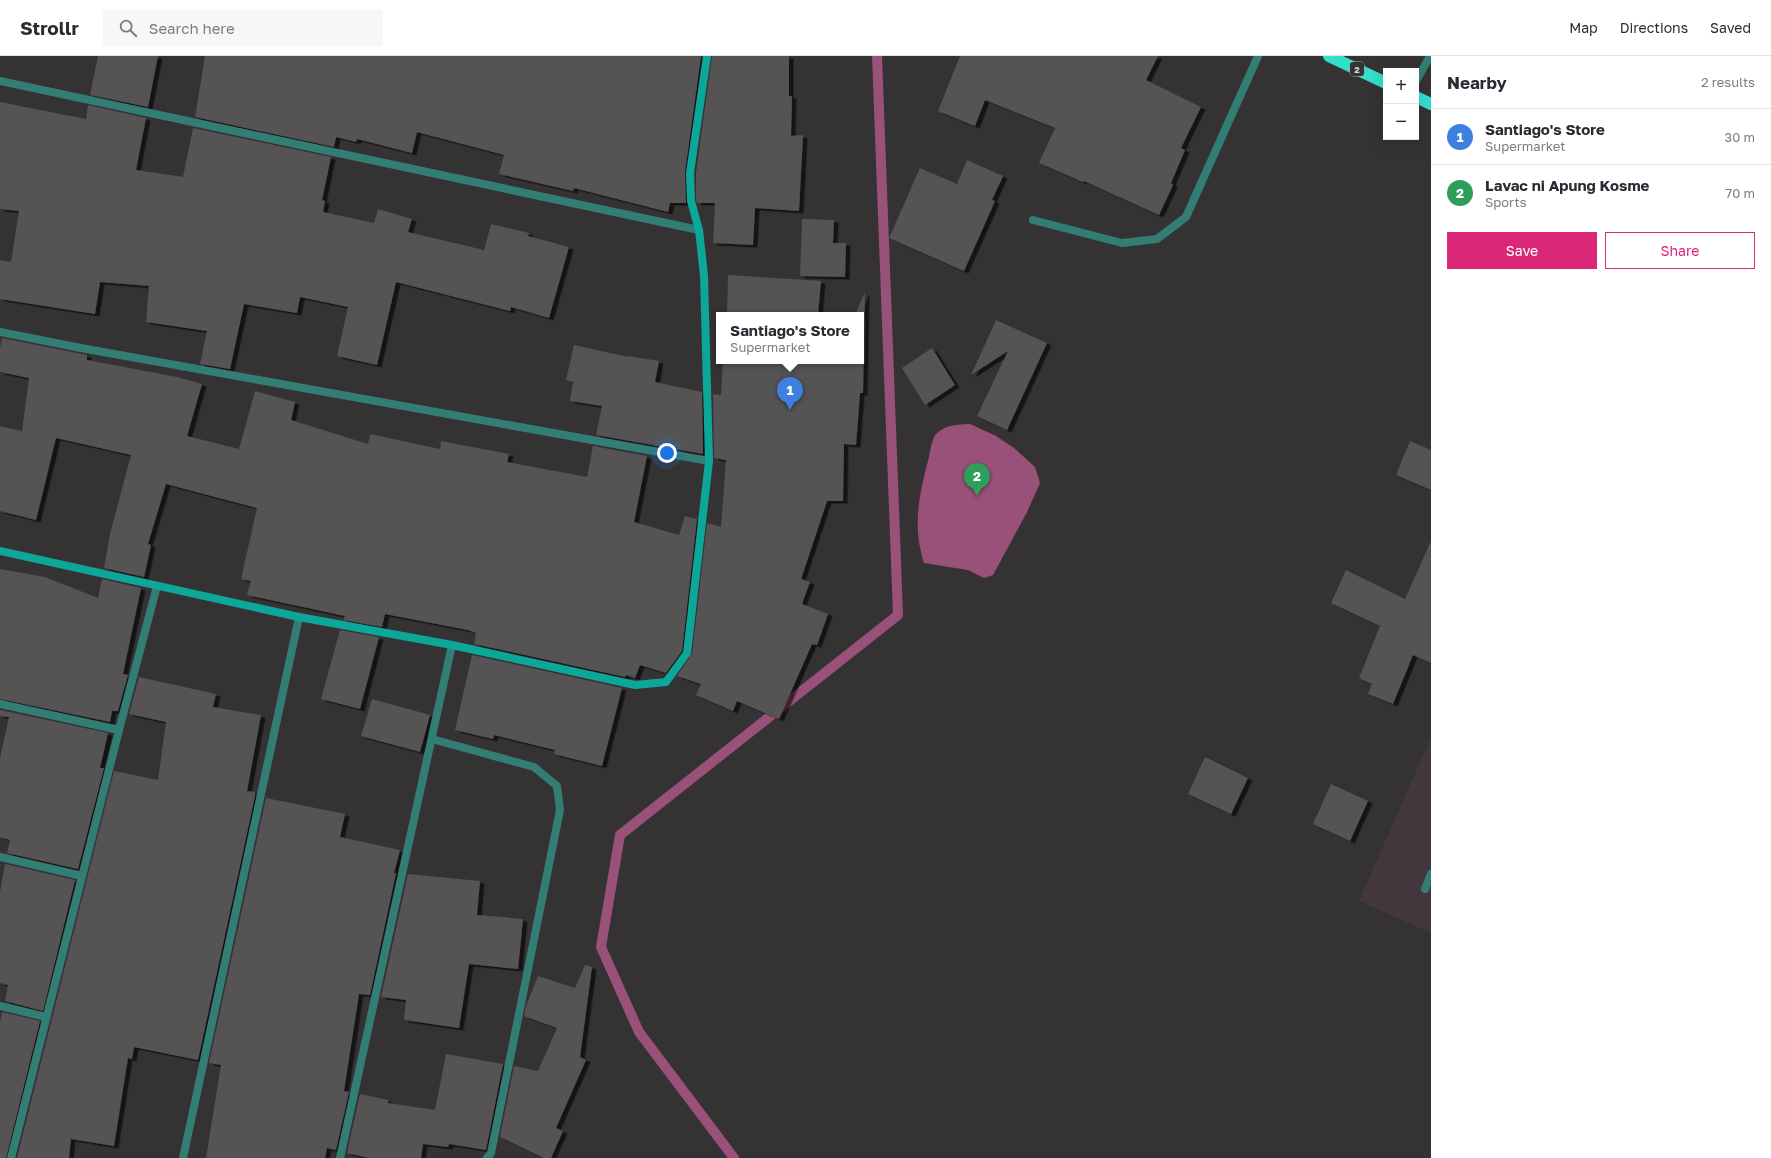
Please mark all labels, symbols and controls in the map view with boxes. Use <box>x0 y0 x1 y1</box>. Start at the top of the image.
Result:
search box <box>103 10 383 46</box>
text: Strollr <box>20 16 79 39</box>
icon: search <box>117 17 139 39</box>
text: Search here <box>149 19 235 37</box>
text: Map <box>1569 19 1598 36</box>
text: Directions <box>1620 19 1688 36</box>
text: Saved <box>1710 19 1751 36</box>
road number: 2 <box>1350 62 1364 76</box>
map controls <box>1383 68 1419 140</box>
button: + <box>1383 68 1419 104</box>
text: Nearby <box>1447 72 1507 93</box>
text: 2 results <box>1701 74 1755 90</box>
button: − <box>1383 104 1419 140</box>
text: Santiago's Store <box>1485 120 1605 138</box>
text: 1 <box>1457 129 1463 145</box>
text: 30 m <box>1725 129 1755 145</box>
text: Supermarket <box>1485 138 1566 154</box>
text: Lavac ni Apung Kosme <box>1485 176 1649 194</box>
text: 2 <box>1456 185 1464 201</box>
text: 70 m <box>1725 185 1755 201</box>
text: Sports <box>1485 194 1527 210</box>
button: Save <box>1447 232 1597 269</box>
button: Share <box>1605 232 1755 269</box>
popup <box>716 312 864 364</box>
text: Santiago's Store <box>730 321 850 339</box>
text: Supermarket <box>730 339 811 355</box>
pin: 1 <box>777 377 803 410</box>
your location <box>657 443 677 463</box>
pin: 2 <box>964 463 990 496</box>

